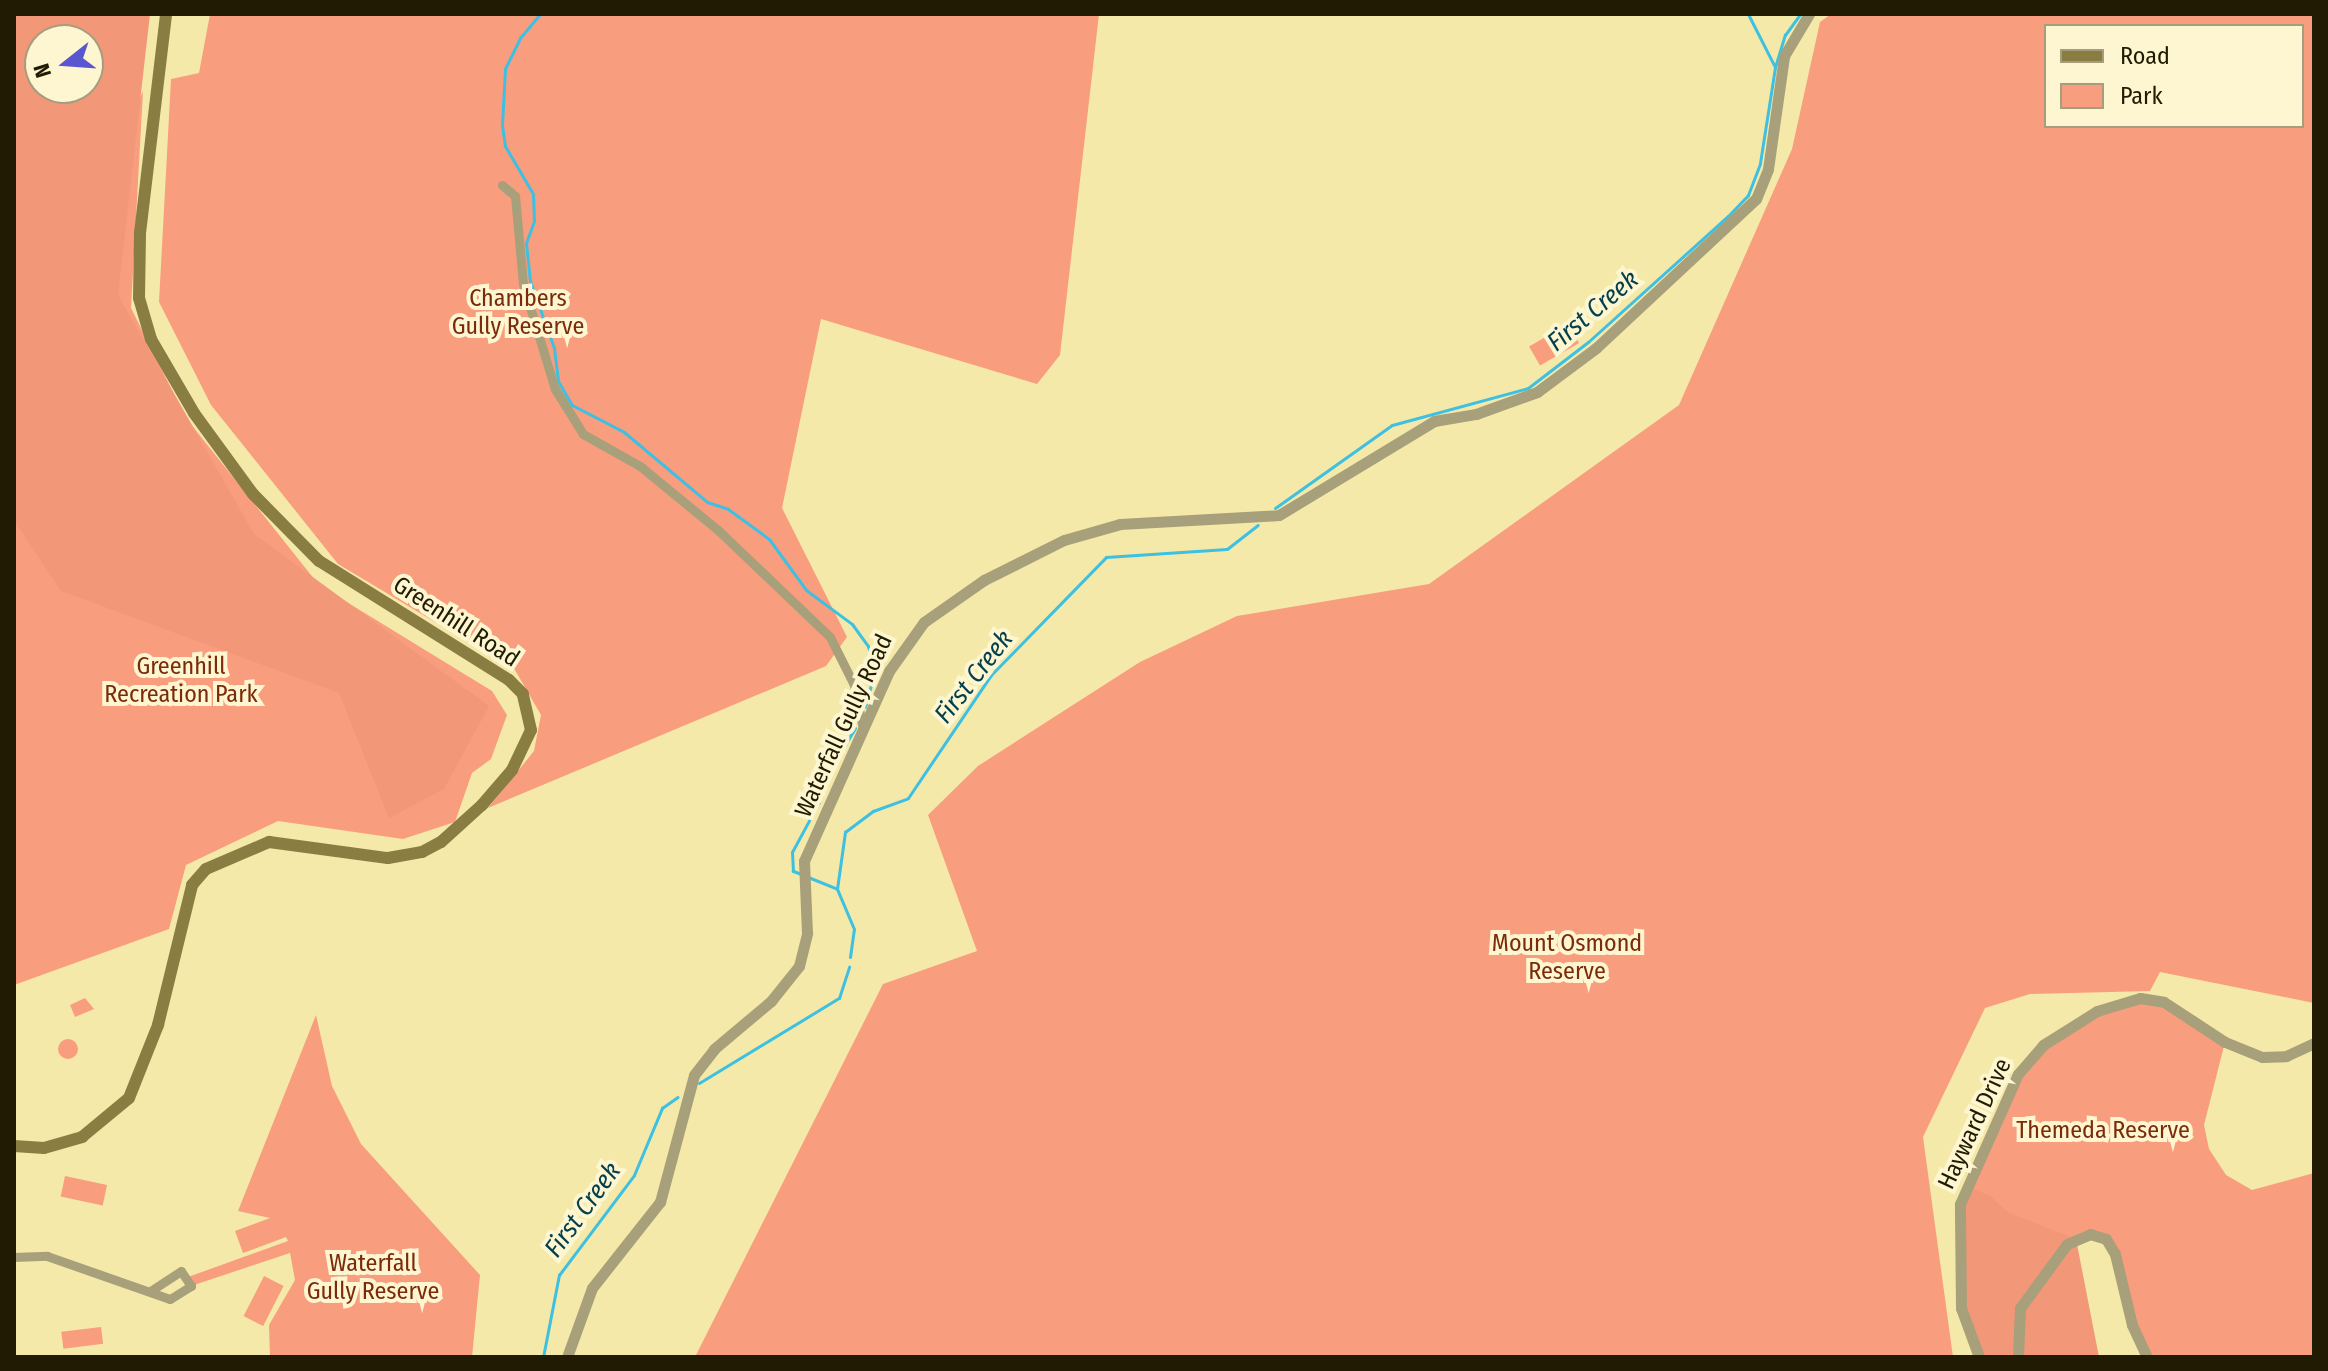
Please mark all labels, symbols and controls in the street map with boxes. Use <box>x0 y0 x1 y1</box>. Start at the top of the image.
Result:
north arrow <box>24 24 104 104</box>
legend <box>2044 24 2304 128</box>
text: Road <box>2120 42 2170 70</box>
text: N <box>28 60 57 81</box>
text: Park <box>2120 82 2163 110</box>
water label: First Creek <box>1541 264 1645 358</box>
park label: Chambers Gully Reserve <box>452 285 584 341</box>
street label: Greenhill Road <box>388 571 524 673</box>
water label: First Creek <box>928 624 1020 730</box>
street label: Waterfall Gully Road <box>789 630 899 822</box>
park label: Greenhill Recreation Park <box>104 653 258 709</box>
park label: Mount Osmond Reserve <box>1492 930 1642 986</box>
street label: Hayward Drive <box>1932 1054 2018 1194</box>
park label: Themeda Reserve <box>2016 1117 2190 1145</box>
water label: First Creek <box>538 1157 628 1263</box>
park label: Waterfall Gully Reserve <box>307 1250 439 1306</box>

